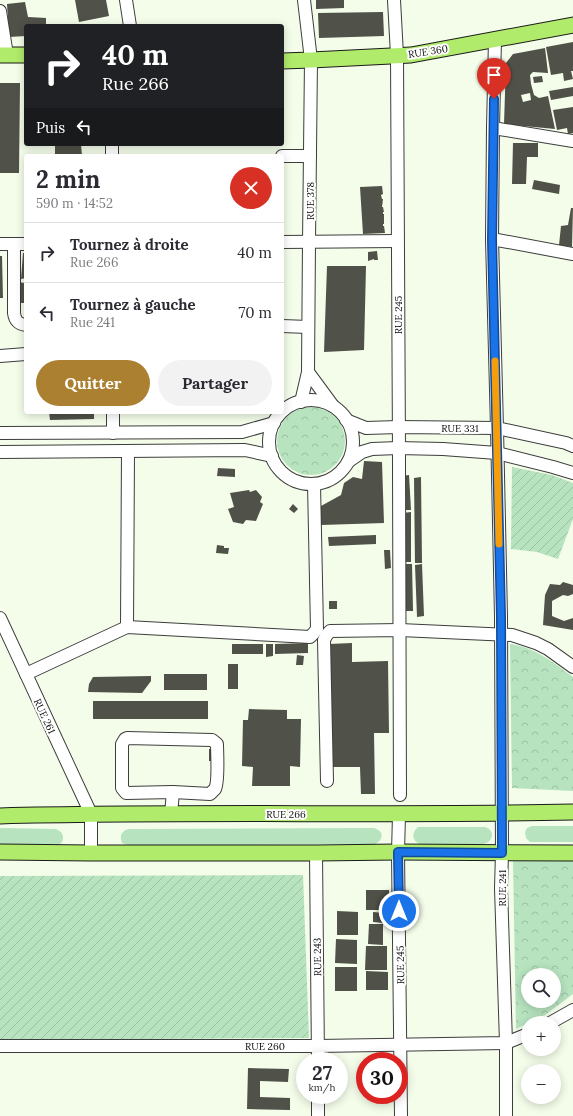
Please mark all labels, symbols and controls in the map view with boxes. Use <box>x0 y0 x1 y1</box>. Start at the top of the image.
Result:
text: 40 m <box>102 37 168 73</box>
icon: right <box>36 40 88 92</box>
street label: RUE 360 <box>407 42 449 61</box>
pin <box>477 58 511 99</box>
icon: arrive <box>483 64 505 86</box>
text: Rue 266 <box>102 72 169 95</box>
icon: left <box>73 116 95 138</box>
text: Puis <box>36 118 65 137</box>
text: 2 min <box>36 164 100 195</box>
button: close <box>230 167 272 209</box>
street label: RUE 378 <box>304 182 317 220</box>
text: 590 m · 14:52 <box>36 195 113 212</box>
text: Tournez à droite <box>70 235 189 254</box>
icon: right <box>36 242 58 264</box>
text: 40 m <box>237 243 272 262</box>
text: Rue 266 <box>70 254 118 271</box>
text: Tournez à gauche <box>70 295 196 314</box>
street label: RUE 245 <box>392 296 405 334</box>
icon: left <box>36 302 58 324</box>
text: 70 m <box>238 303 272 322</box>
text: Rue 241 <box>70 314 115 331</box>
button: Quitter <box>36 360 150 406</box>
button: Partager <box>158 360 272 406</box>
street label: RUE 331 <box>441 422 479 435</box>
street label: RUE 261 <box>31 697 58 736</box>
street label: RUE 266 <box>266 808 306 821</box>
street label: RUE 241 <box>496 869 509 906</box>
position arrow <box>378 890 420 932</box>
street label: RUE 243 <box>311 937 324 976</box>
street label: RUE 245 <box>394 946 407 984</box>
map controls <box>521 968 561 1104</box>
button: search <box>521 968 561 1008</box>
button: + <box>521 1016 561 1056</box>
street label: RUE 260 <box>245 1040 285 1053</box>
speed limit sign: 30 <box>356 1052 408 1104</box>
text: 27 <box>312 1060 332 1085</box>
button: − <box>521 1064 561 1104</box>
text: km/h <box>308 1081 336 1094</box>

